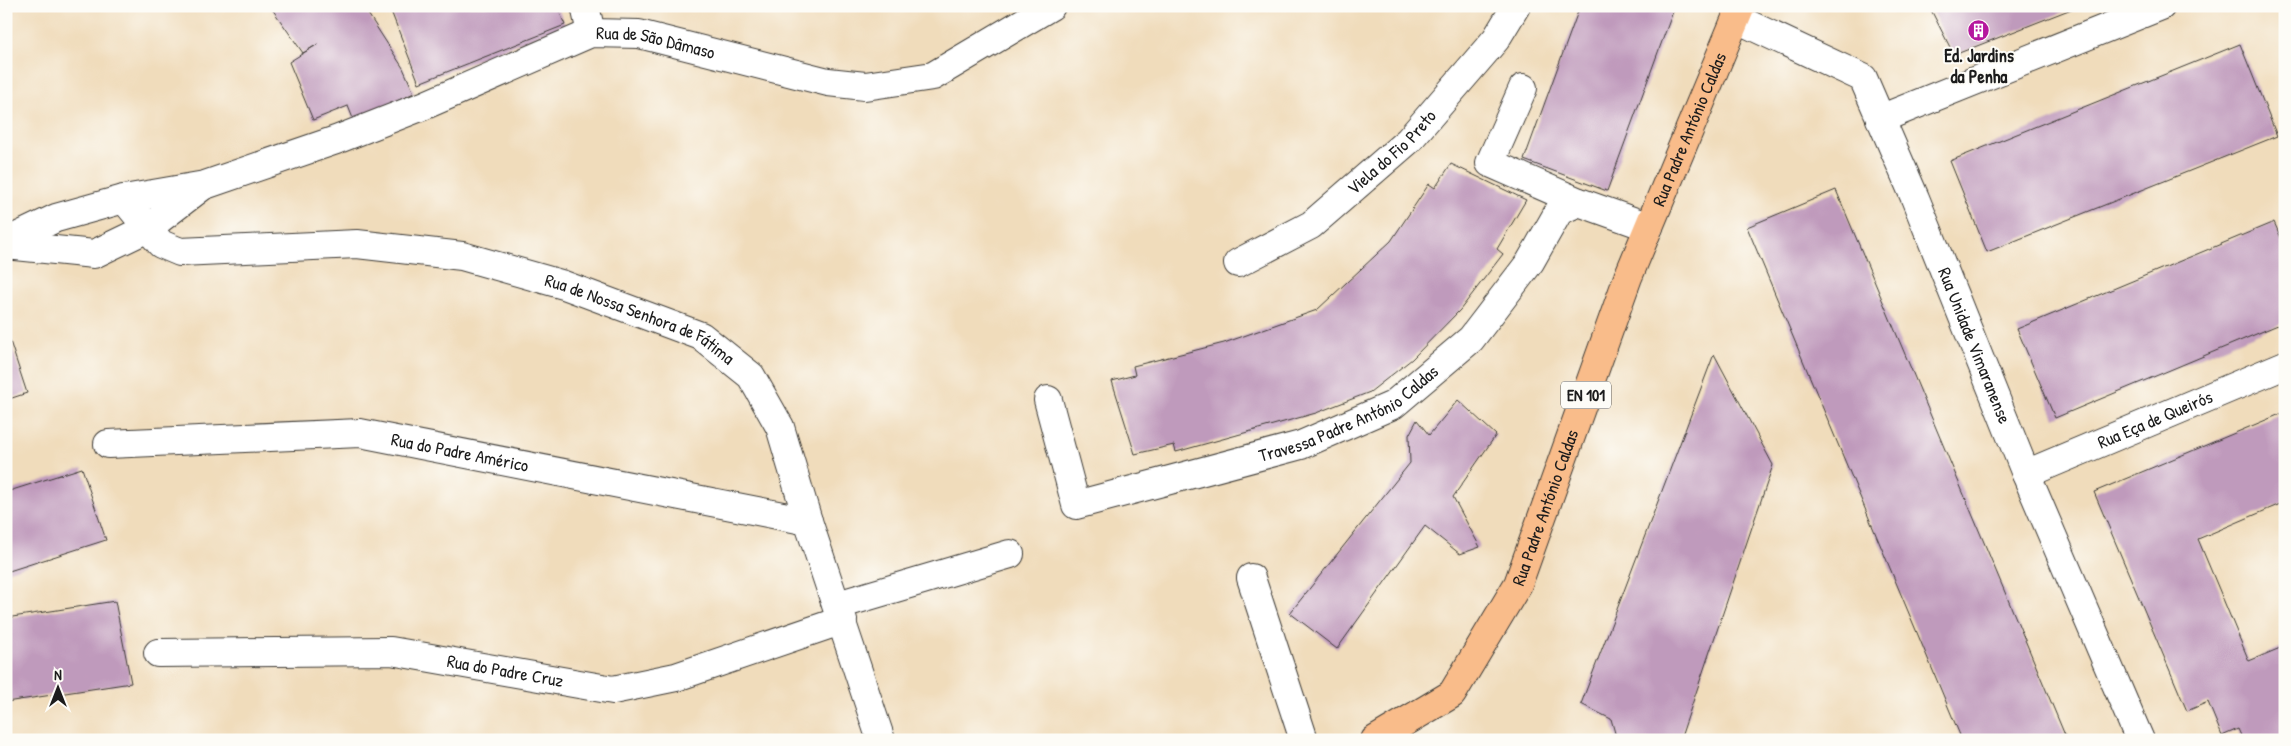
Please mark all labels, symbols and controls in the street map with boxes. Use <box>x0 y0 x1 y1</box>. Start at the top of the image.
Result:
building icon: Ed. Jardins da Penha <box>1967 19 1991 43</box>
street label: Rua de São Dâmaso <box>596 20 718 65</box>
place label: Ed. Jardins da Penha <box>1944 43 2014 89</box>
street label: Rua Padre António Caldas <box>1646 48 1732 210</box>
street label: Viela do Fio Preto <box>1341 104 1442 200</box>
street label: Rua Unidade Vimaranense <box>1932 264 2017 427</box>
street label: Rua de Nossa Senhora de Fátima <box>542 267 740 370</box>
street label: Travessa Padre António Caldas <box>1256 359 1444 468</box>
road number: EN 101 <box>1561 382 1611 408</box>
street label: Rua Eça de Queirós <box>2094 384 2216 455</box>
street label: Rua do Padre Américo <box>389 426 531 478</box>
street label: Rua Padre António Caldas <box>1505 426 1584 589</box>
street label: Rua do Padre Cruz <box>445 648 566 693</box>
north arrow <box>32 664 82 714</box>
text: N <box>54 665 62 684</box>

